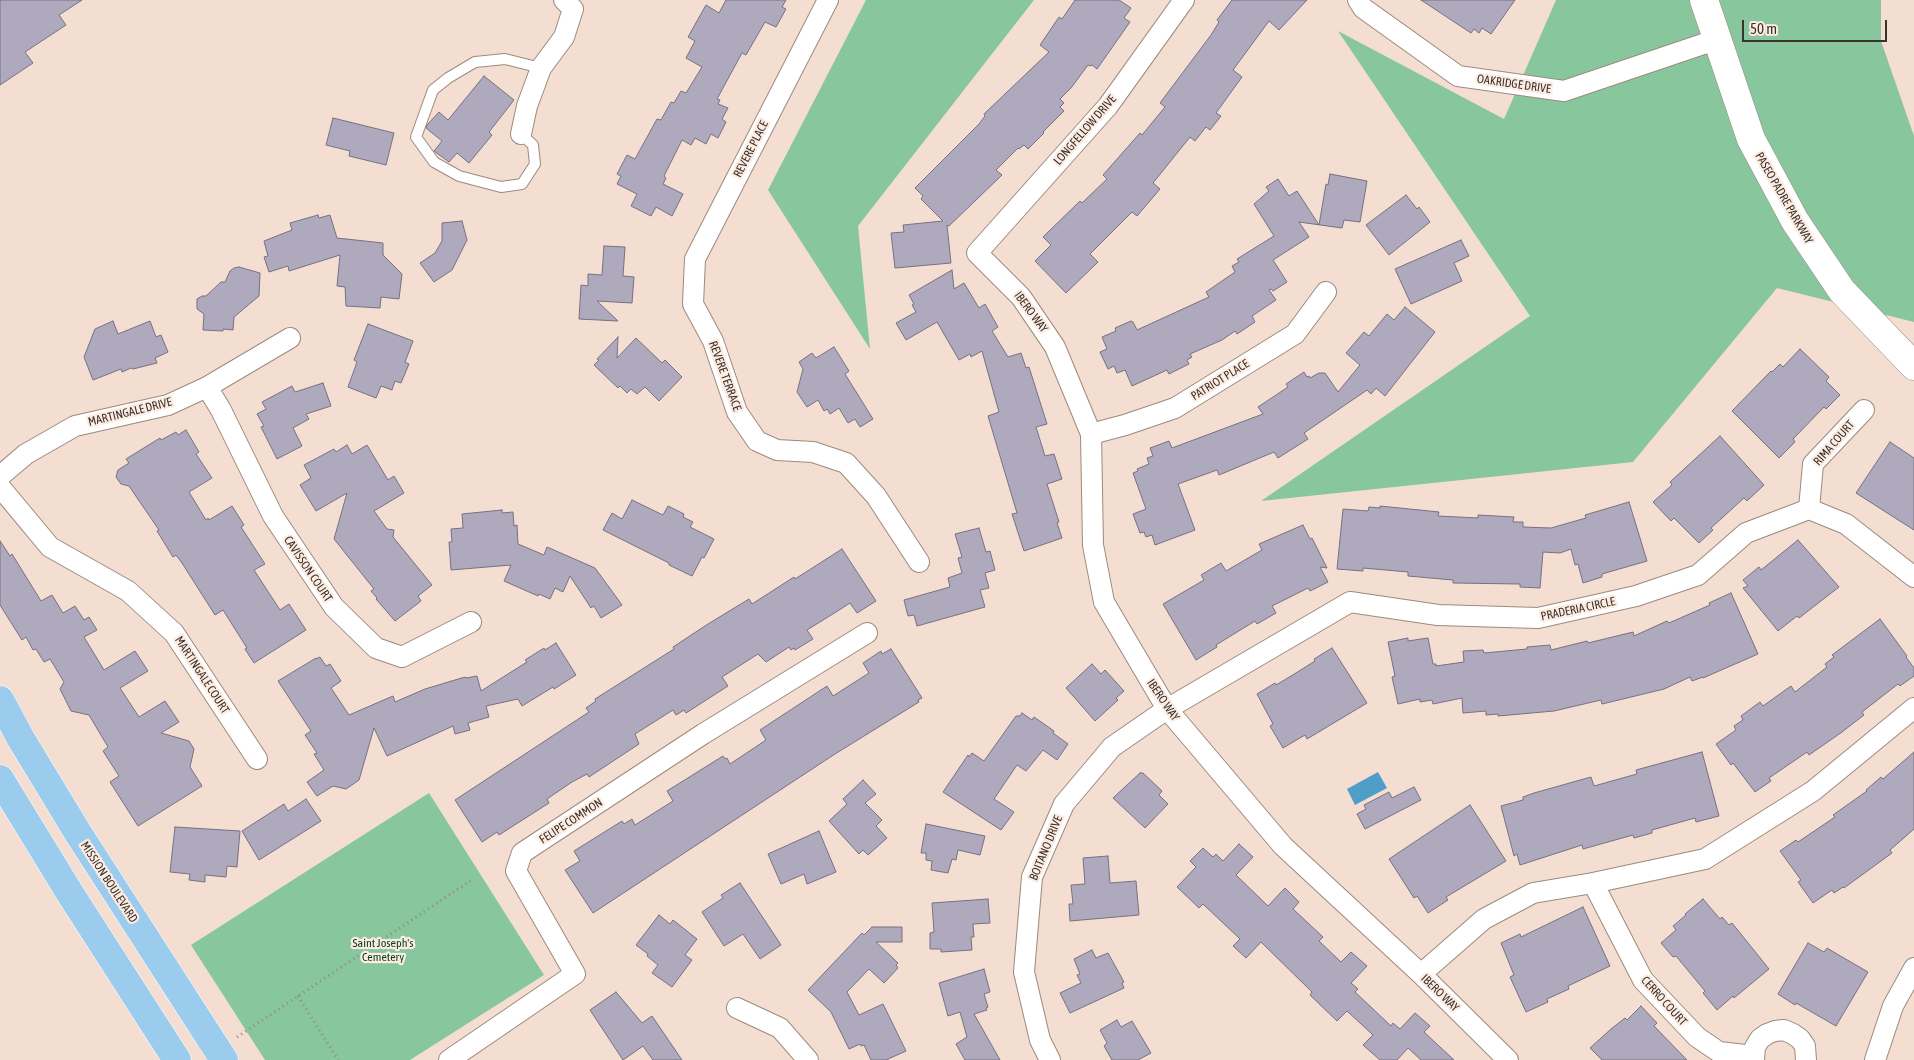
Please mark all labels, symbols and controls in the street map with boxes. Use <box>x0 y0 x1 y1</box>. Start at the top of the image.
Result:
scale bar <box>1744 10 1889 42</box>
text: 50 m <box>1750 20 1777 37</box>
street label: OAKRIDGE DRIVE <box>1476 72 1552 96</box>
street label: LONGFELLOW DRIVE <box>1051 92 1119 168</box>
street label: REVERE PLACE <box>731 118 771 180</box>
street label: PASEO PADRE PARKWAY <box>1752 150 1816 246</box>
street label: IBERO WAY <box>1011 289 1051 335</box>
street label: REVERE TERRACE <box>706 339 744 413</box>
street label: PATRIOT PLACE <box>1188 356 1252 404</box>
street label: MARTINGALE DRIVE <box>87 395 173 429</box>
street label: RIMA COURT <box>1810 417 1858 469</box>
street label: CAVISSON COURT <box>281 533 335 605</box>
street label: PRADERIA CIRCLE <box>1539 594 1617 624</box>
street label: MARTINGALE COURT <box>172 634 232 716</box>
street label: IBERO WAY <box>1144 676 1182 724</box>
street label: FELIPE COMMON <box>537 795 605 847</box>
street label: BOITANO DRIVE <box>1026 813 1066 883</box>
street label: MISSION BOULEVARD <box>77 839 141 925</box>
park label: Saint Joseph's Cemetery <box>353 936 413 964</box>
street label: IBERO WAY <box>1418 971 1462 1015</box>
street label: CERRO COURT <box>1638 973 1690 1029</box>

